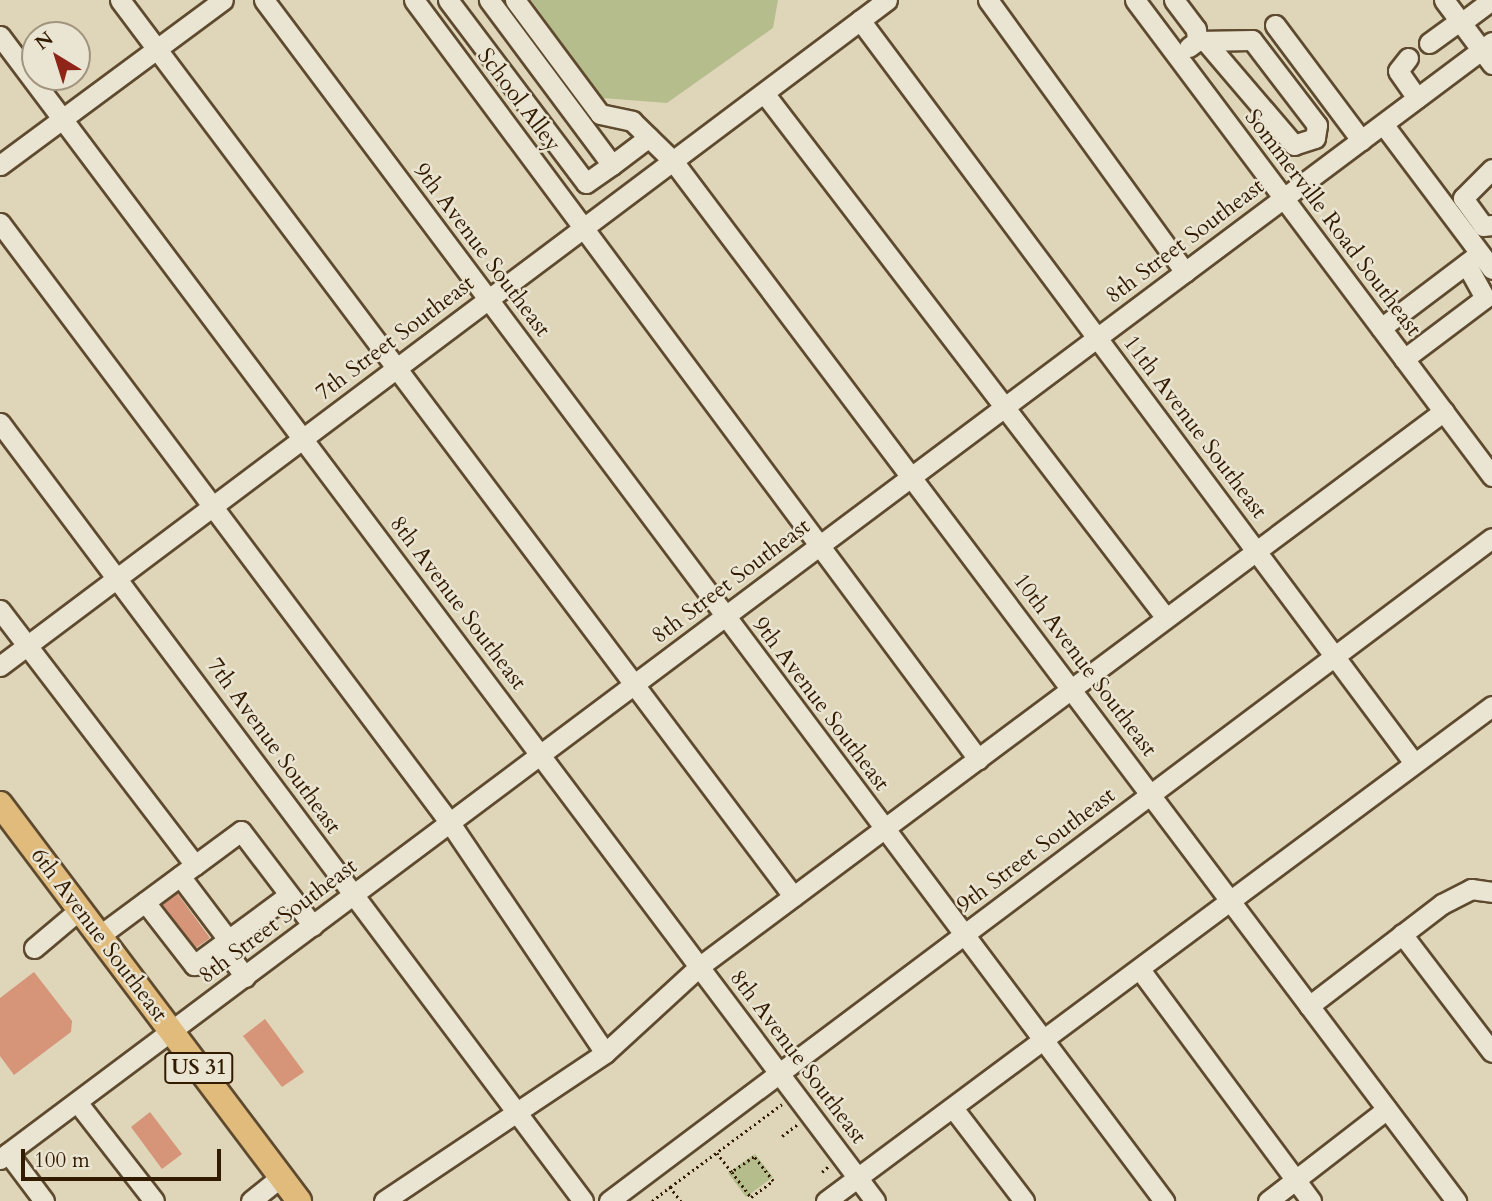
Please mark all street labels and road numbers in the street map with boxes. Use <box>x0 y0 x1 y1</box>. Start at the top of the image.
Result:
street label: School Alley <box>471 43 567 157</box>
street label: Sommerville Road Southeast <box>1239 104 1427 342</box>
street label: 9th Avenue Southeast <box>408 158 556 342</box>
street label: 8th Street Southeast <box>1100 172 1270 310</box>
street label: 7th Street Southeast <box>310 269 480 407</box>
street label: 11th Avenue Southeast <box>1117 330 1273 524</box>
street label: 8th Avenue Southeast <box>384 511 532 695</box>
street label: 8th Street Southeast <box>646 512 816 650</box>
street label: 10th Avenue Southeast <box>1007 568 1163 762</box>
street label: 9th Avenue Southeast <box>747 612 895 796</box>
street label: 7th Avenue Southeast <box>201 653 347 839</box>
street label: 9th Street Southeast <box>951 781 1121 919</box>
street label: 6th Avenue Southeast <box>25 843 173 1027</box>
street label: 8th Street Southeast <box>193 852 363 990</box>
street label: 8th Avenue Southeast <box>724 965 872 1149</box>
road number: US 31 <box>164 1050 234 1086</box>

